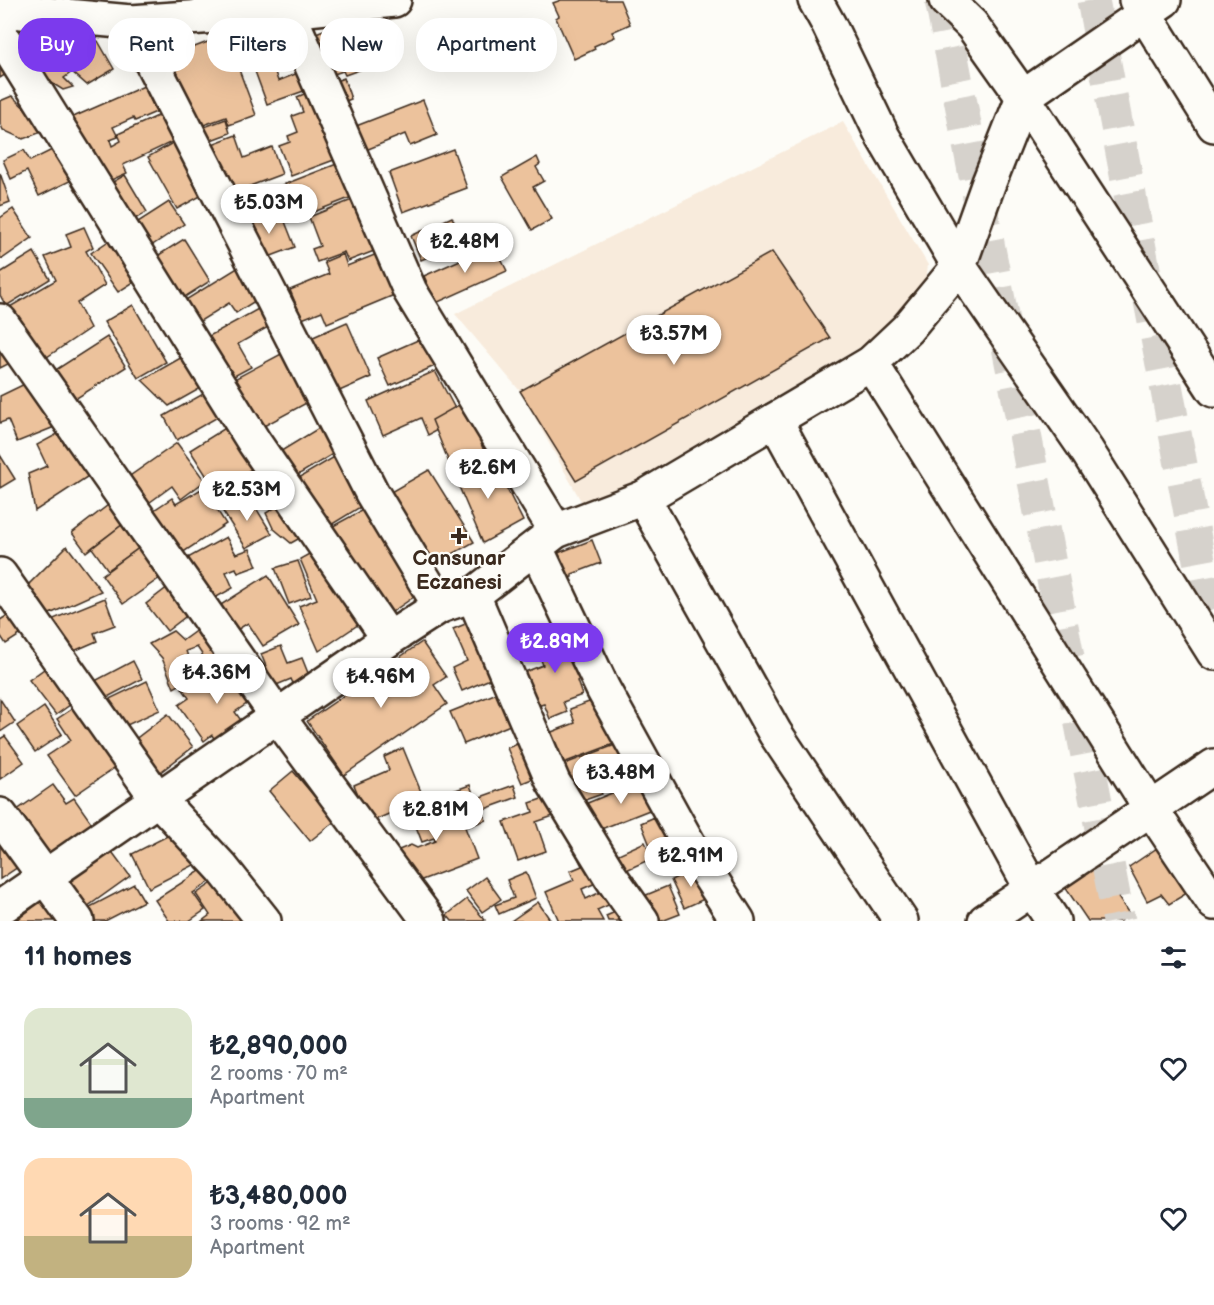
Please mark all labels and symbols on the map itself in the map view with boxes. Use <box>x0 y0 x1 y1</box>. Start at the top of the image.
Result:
pin: ₺5.03M <box>220 184 318 235</box>
pin: ₺2.48M <box>416 223 514 274</box>
pin: ₺3.57M <box>625 315 723 366</box>
pin: ₺2.6M <box>446 449 530 500</box>
pin: ₺2.53M <box>198 471 296 522</box>
marker: Cansunar Eczanesi <box>452 529 466 543</box>
place label: Cansunar Eczanesi <box>413 546 506 595</box>
pin: ₺2.89M <box>506 623 604 674</box>
pin: ₺4.36M <box>168 654 266 705</box>
pin: ₺4.96M <box>332 658 430 709</box>
pin: ₺3.48M <box>572 754 670 805</box>
pin: ₺2.81M <box>387 791 485 842</box>
pin: ₺2.91M <box>642 837 740 888</box>

